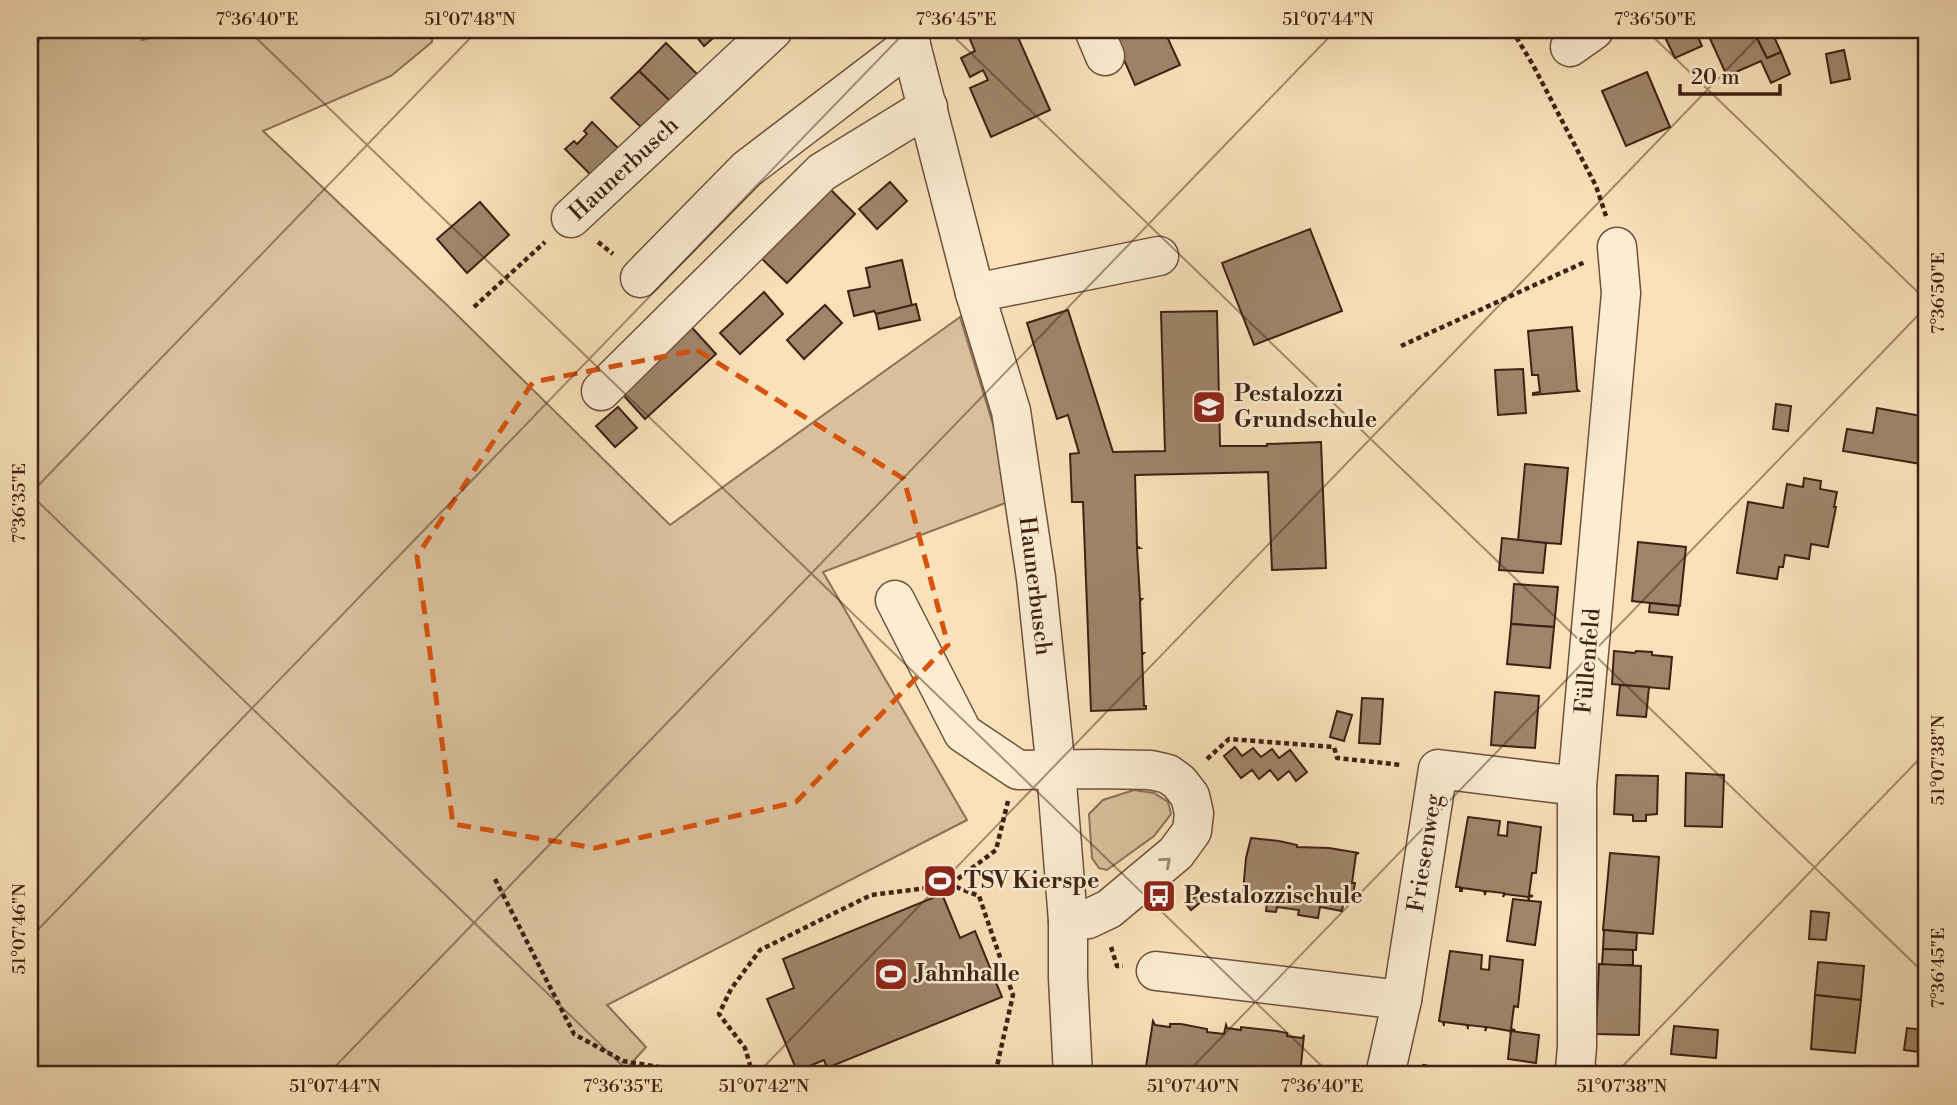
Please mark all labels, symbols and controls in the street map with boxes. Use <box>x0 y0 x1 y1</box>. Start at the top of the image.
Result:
text: 7°36'40"E <box>216 8 298 31</box>
text: 51°07'48"N <box>424 8 516 31</box>
text: 7°36'45"E <box>916 8 996 31</box>
text: 51°07'44"N <box>1282 8 1374 31</box>
text: 7°36'50"E <box>1614 8 1696 31</box>
scale bar <box>1680 52 1780 96</box>
text: 20 m <box>1691 65 1740 91</box>
street label: Haunerbusch <box>563 111 685 227</box>
text: 7°36'50"E <box>1927 252 1950 334</box>
place label: Pestalozzi Grundschule <box>1234 380 1377 434</box>
school or university icon: Pestalozzi Grundschule <box>1190 388 1228 426</box>
text: 7°36'35"E <box>8 463 31 543</box>
street label: Haunerbusch <box>1013 515 1057 657</box>
street label: Füllenfeld <box>1569 607 1607 715</box>
text: 51°07'38"N <box>1927 714 1950 805</box>
street label: Friesenweg <box>1402 792 1448 914</box>
one-way arrow <box>1158 858 1171 870</box>
sports icon: TSV Kierspe <box>921 862 959 900</box>
place label: TSV Kierspe <box>964 867 1099 895</box>
bus stop icon: Pestalozzischule <box>1140 877 1178 915</box>
place label: Pestalozzischule <box>1184 882 1363 910</box>
text: 51°07'46"N <box>8 883 31 975</box>
text: 7°36'45"E <box>1927 928 1950 1008</box>
sports icon: Jahnhalle <box>872 955 910 993</box>
place label: Jahnhalle <box>913 960 1020 988</box>
text: 51°07'44"N <box>289 1075 381 1098</box>
text: 7°36'35"E <box>583 1075 663 1098</box>
text: 51°07'42"N <box>719 1075 810 1098</box>
text: 51°07'40"N <box>1147 1075 1240 1098</box>
text: 7°36'40"E <box>1281 1075 1363 1098</box>
text: 51°07'38"N <box>1577 1075 1668 1098</box>

